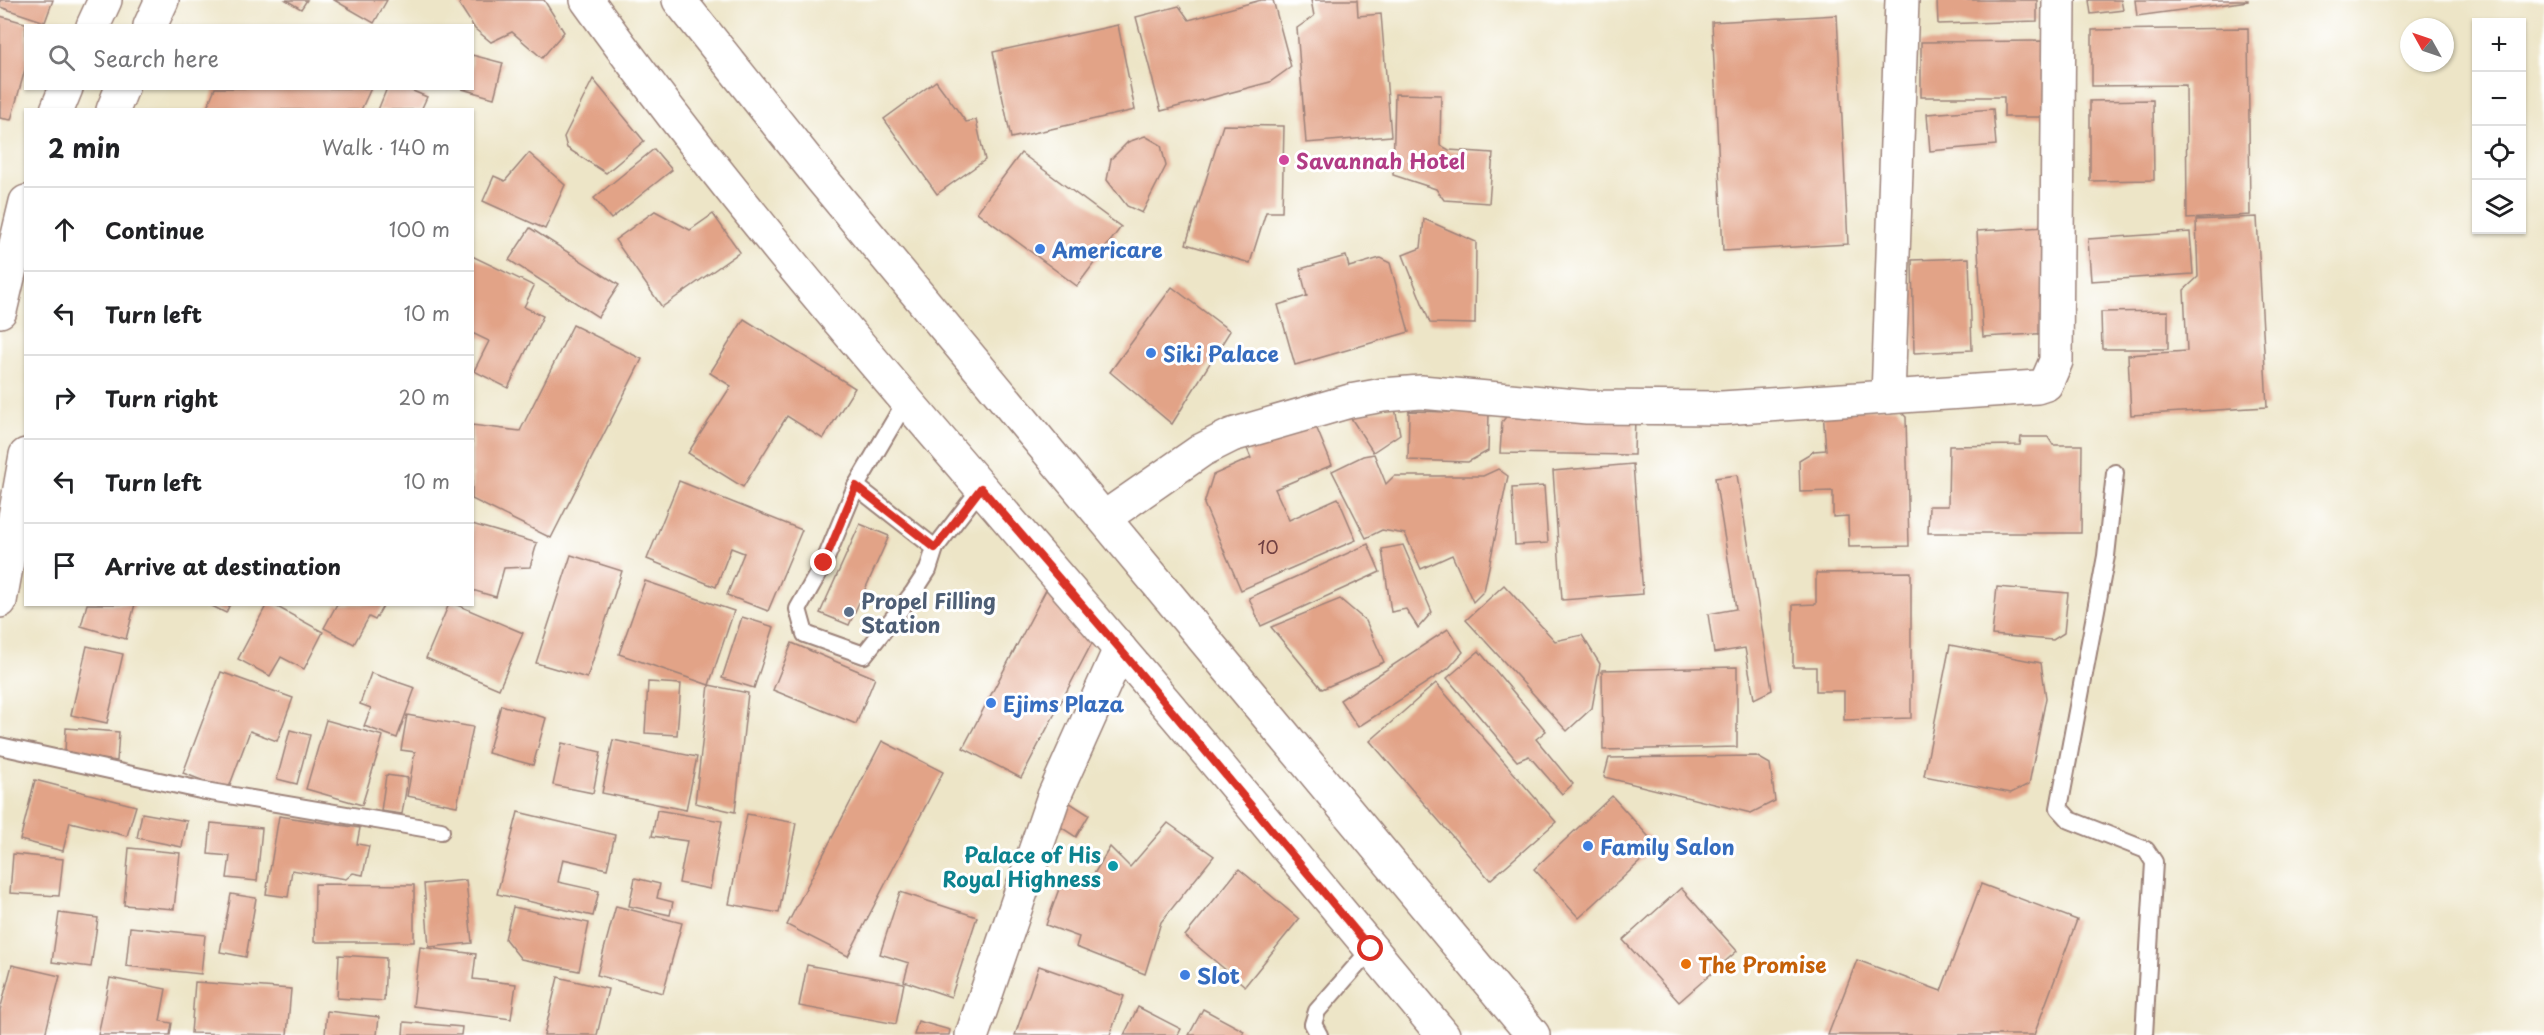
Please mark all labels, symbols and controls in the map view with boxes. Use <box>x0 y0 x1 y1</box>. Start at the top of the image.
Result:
north arrow <box>2400 18 2454 72</box>
map controls <box>2472 18 2526 234</box>
button: + <box>2472 18 2526 72</box>
search box <box>24 24 474 90</box>
icon: search <box>45 41 78 74</box>
text: Search here <box>93 41 219 74</box>
button: − <box>2472 72 2526 126</box>
button: locate <box>2472 126 2526 180</box>
text: 2 min <box>48 128 121 167</box>
text: Walk · 140 m <box>322 132 450 162</box>
place label: Savannah Hotel <box>1296 144 1466 176</box>
marker: Savannah Hotel <box>1277 153 1291 167</box>
button: layers <box>2472 180 2526 234</box>
icon: ahead <box>48 213 81 246</box>
text: Continue <box>105 213 204 246</box>
text: 100 m <box>389 214 450 244</box>
place label: Americare <box>1051 233 1163 265</box>
marker: Americare <box>1033 242 1047 256</box>
icon: left <box>48 297 81 330</box>
text: Turn left <box>105 297 202 330</box>
text: 10 m <box>403 298 450 328</box>
place label: Siki Palace <box>1163 337 1279 369</box>
marker: Siki Palace <box>1144 346 1158 360</box>
icon: right <box>48 381 81 414</box>
text: Turn right <box>105 381 218 414</box>
text: 20 m <box>398 382 450 412</box>
icon: left <box>48 465 81 498</box>
text: Turn left <box>105 465 202 498</box>
text: 10 m <box>403 466 450 496</box>
house number: 10 <box>1257 533 1279 560</box>
icon: arrive <box>48 549 81 582</box>
text: Arrive at destination <box>105 549 341 582</box>
route end <box>810 549 836 575</box>
place label: Propel Filling Station <box>861 584 996 640</box>
marker: Propel Filling Station <box>842 605 856 619</box>
place label: Ejims Plaza <box>1003 687 1124 719</box>
marker: Ejims Plaza <box>984 696 998 710</box>
place label: Family Salon <box>1600 830 1735 862</box>
place label: Palace of His Royal Highness <box>942 838 1101 894</box>
marker: Family Salon <box>1581 839 1595 853</box>
marker: Palace of His Royal Highness <box>1106 859 1120 873</box>
route start <box>1357 935 1383 961</box>
place label: The Promise <box>1698 948 1827 980</box>
marker: The Promise <box>1679 957 1693 971</box>
place label: Slot <box>1197 959 1240 991</box>
marker: Slot <box>1178 968 1192 982</box>

